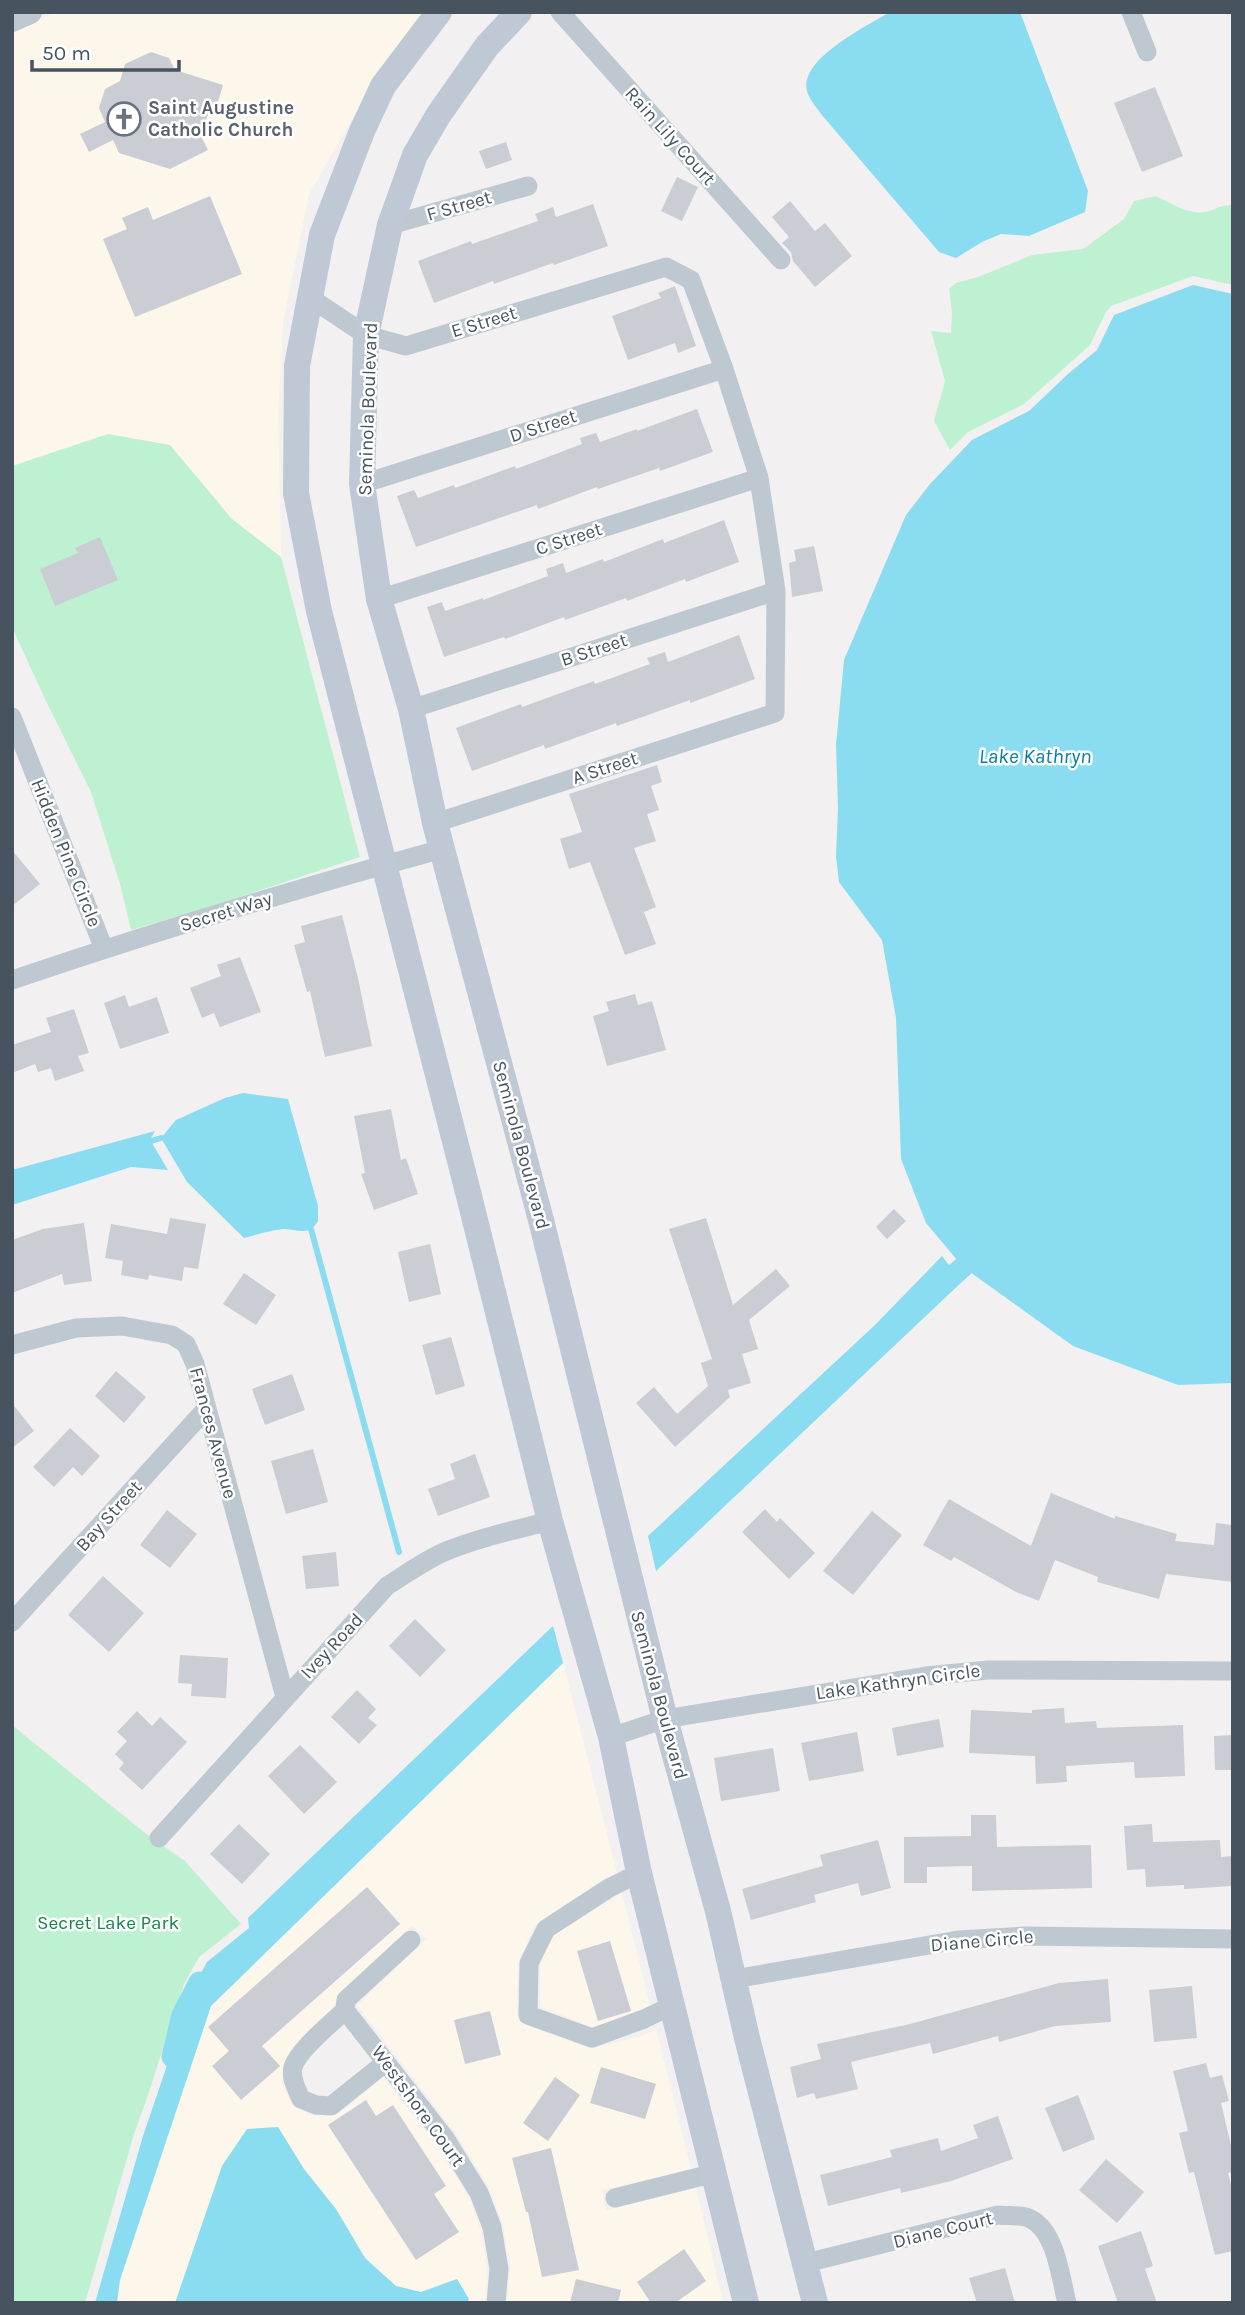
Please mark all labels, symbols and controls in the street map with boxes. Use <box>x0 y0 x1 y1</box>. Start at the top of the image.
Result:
scale bar <box>32 28 178 72</box>
text: 50 m <box>42 41 91 65</box>
street label: Rain Lily Court <box>620 82 720 190</box>
place label: Saint Augustine Catholic Church <box>148 97 294 141</box>
church icon: Saint Augustine Catholic Church <box>105 100 143 138</box>
street label: F Street <box>424 186 494 226</box>
street label: E Street <box>449 302 519 342</box>
street label: Seminola Boulevard <box>354 322 382 496</box>
street label: D Street <box>507 405 579 447</box>
street label: C Street <box>533 518 605 560</box>
street label: B Street <box>558 629 630 671</box>
water label: Lake Kathryn <box>979 744 1091 768</box>
street label: A Street <box>569 747 641 789</box>
street label: Hidden Pine Circle <box>26 776 106 930</box>
street label: Secret Way <box>177 888 275 936</box>
street label: Seminola Boulevard <box>488 1058 554 1232</box>
street label: Frances Avenue <box>185 1365 241 1501</box>
street label: Bay Street <box>71 1476 147 1556</box>
street label: Seminola Boulevard <box>626 1608 692 1782</box>
street label: Ivey Road <box>296 1609 368 1683</box>
street label: Lake Kathryn Circle <box>814 1660 982 1704</box>
park label: Secret Lake Park <box>37 1912 179 1934</box>
street label: Diane Circle <box>930 1926 1034 1956</box>
street label: Westshore Court <box>367 2041 469 2171</box>
street label: Diane Court <box>891 2207 995 2253</box>

